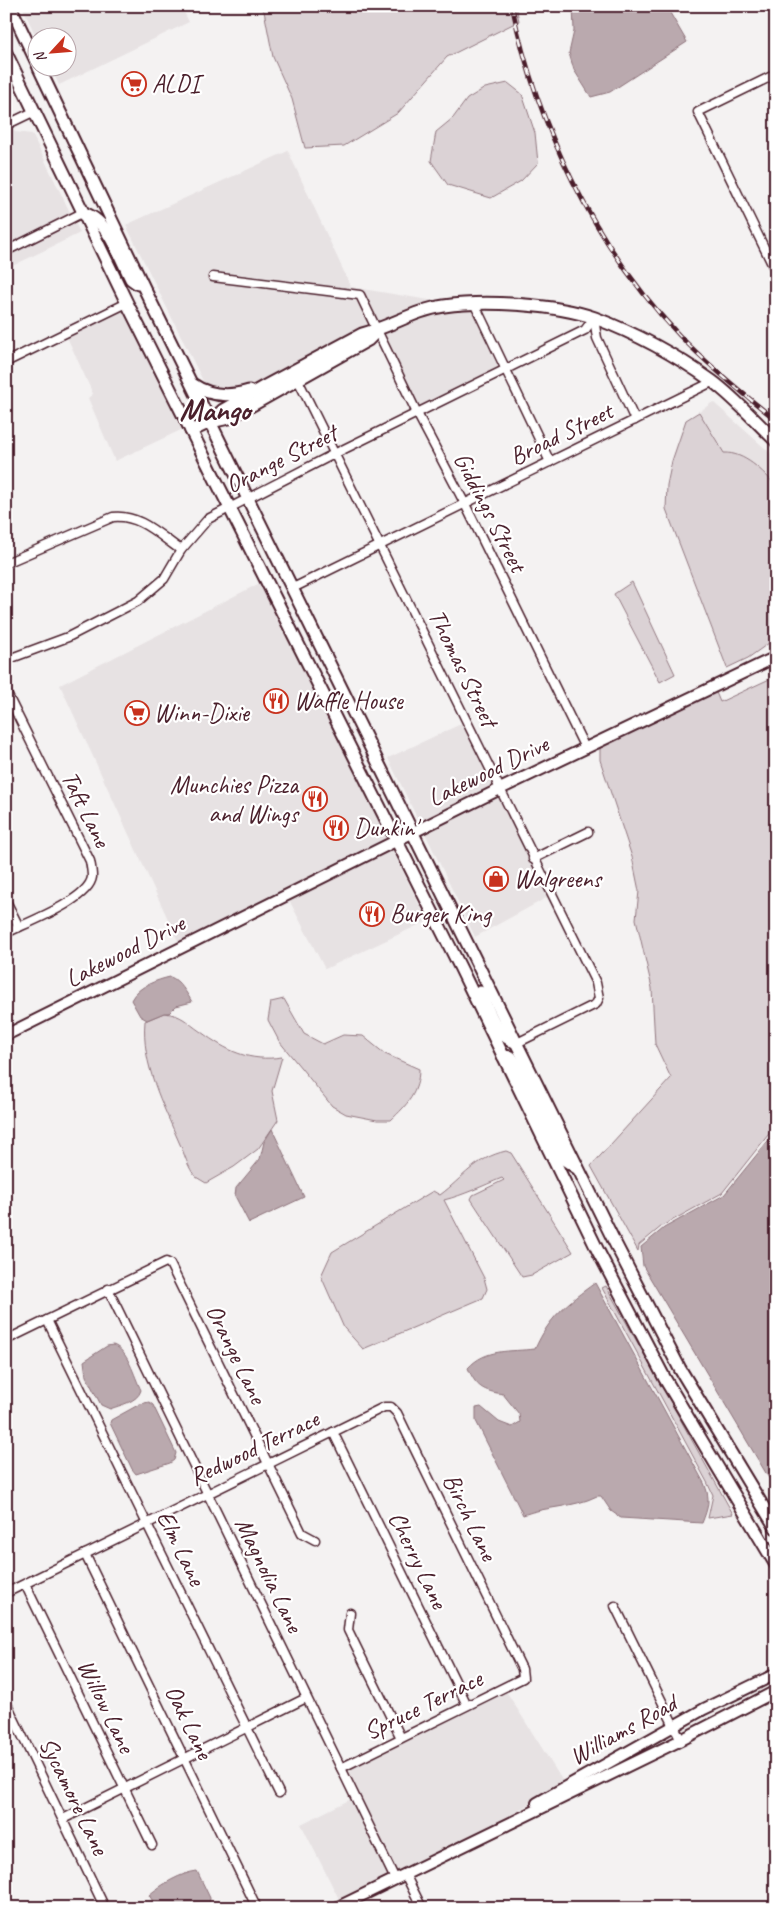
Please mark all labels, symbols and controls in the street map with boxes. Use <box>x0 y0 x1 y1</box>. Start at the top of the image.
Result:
north arrow <box>28 28 78 78</box>
text: N <box>30 48 50 65</box>
place label: ALDI <box>152 68 204 100</box>
supermarket icon: ALDI <box>121 71 147 97</box>
district label: Mango <box>180 391 254 429</box>
street label: Broad Street <box>504 394 620 473</box>
street label: Orange Street <box>220 416 345 501</box>
street label: Giddings Street <box>446 447 535 580</box>
street label: Thomas Street <box>421 604 507 735</box>
place label: Waffle House <box>294 685 405 717</box>
restaurant icon: Waffle House <box>263 688 289 714</box>
place label: Winn-Dixie <box>154 697 251 729</box>
supermarket icon: Winn-Dixie <box>124 700 150 726</box>
street label: Lakewood Drive <box>423 727 555 814</box>
street label: Taft Lane <box>54 766 119 854</box>
place label: Munchies Pizza and Wings <box>170 769 300 830</box>
restaurant icon: Munchies Pizza and Wings <box>302 786 328 812</box>
place label: Dunkin' <box>354 812 422 844</box>
restaurant icon: Dunkin' <box>323 815 349 841</box>
place label: Walgreens <box>514 863 604 895</box>
shop icon: Walgreens <box>483 866 509 892</box>
place label: Burger King <box>390 898 493 930</box>
restaurant icon: Burger King <box>359 901 385 927</box>
street label: Lakewood Drive <box>60 906 192 995</box>
street label: Orange Lane <box>198 1299 275 1411</box>
street label: Redwood Terrace <box>184 1402 326 1493</box>
street label: Birch Lane <box>435 1468 506 1568</box>
street label: Elm Lane <box>149 1505 214 1593</box>
street label: Cherry Lane <box>381 1506 456 1616</box>
street label: Magnolia Lane <box>227 1512 311 1639</box>
street label: Willow Lane <box>70 1654 143 1760</box>
street label: Spruce Terrace <box>359 1662 489 1747</box>
street label: Oak Lane <box>157 1680 221 1766</box>
street label: Williams Road <box>564 1686 686 1772</box>
street label: Sycamore Lane <box>32 1732 117 1862</box>

